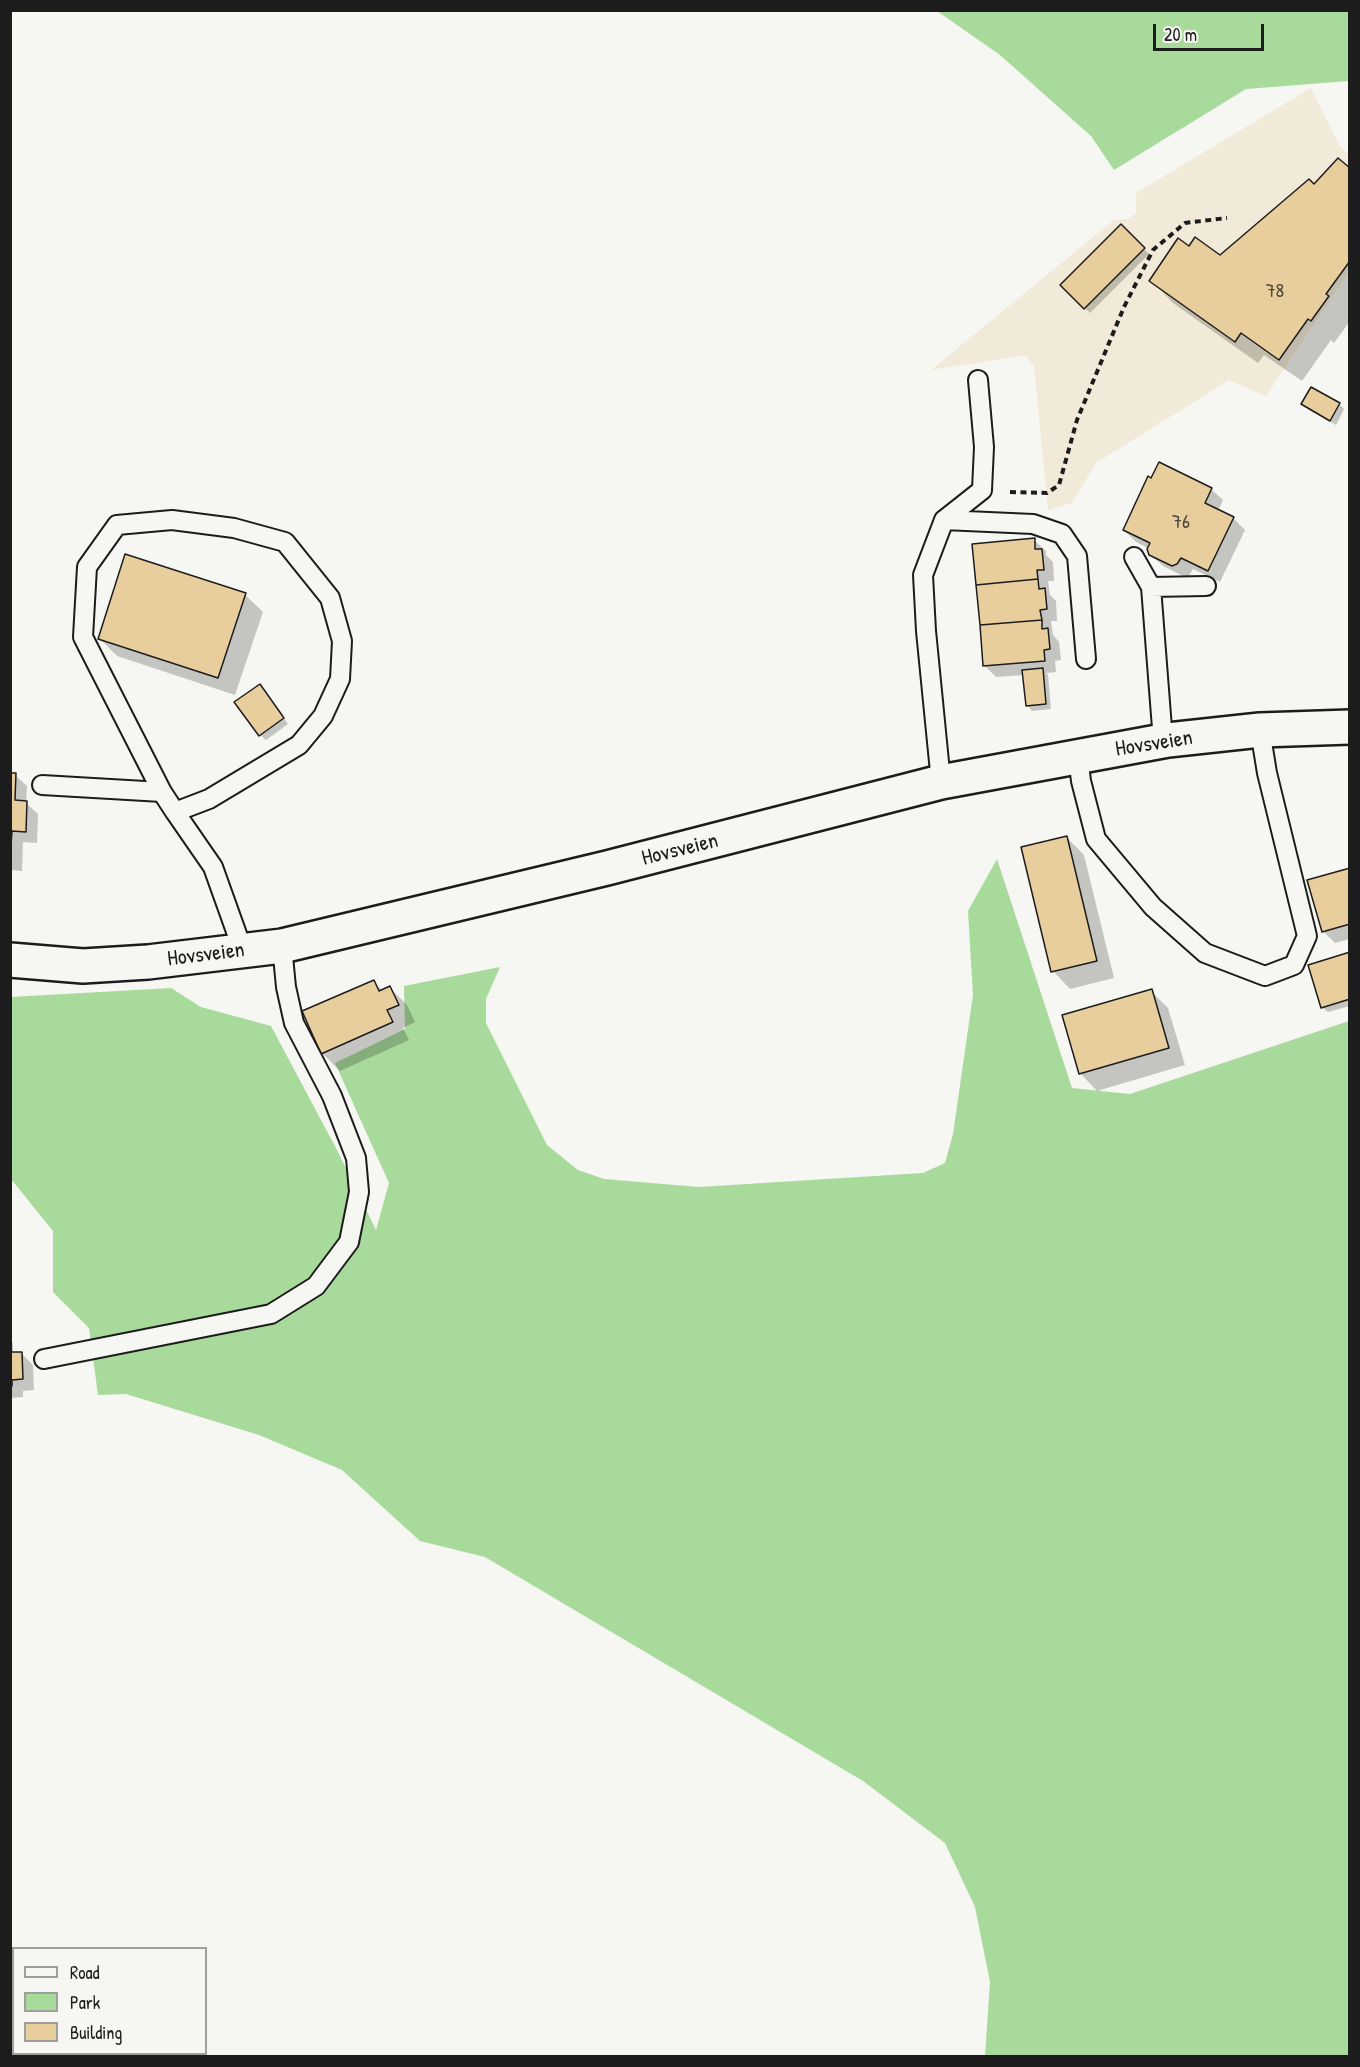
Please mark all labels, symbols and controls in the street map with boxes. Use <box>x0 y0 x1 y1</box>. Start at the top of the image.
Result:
scale bar <box>1156 12 1267 50</box>
text: 20 m <box>1164 22 1197 47</box>
house number: 78 <box>1266 280 1284 304</box>
house number: 76 <box>1172 511 1190 535</box>
street label: Hovsveien <box>1114 725 1194 763</box>
street label: Hovsveien <box>639 828 721 872</box>
street label: Hovsveien <box>166 937 246 973</box>
legend <box>12 1947 207 2055</box>
text: Road <box>70 1960 100 1985</box>
text: Park <box>70 1990 100 2015</box>
text: Building <box>70 2020 122 2045</box>

